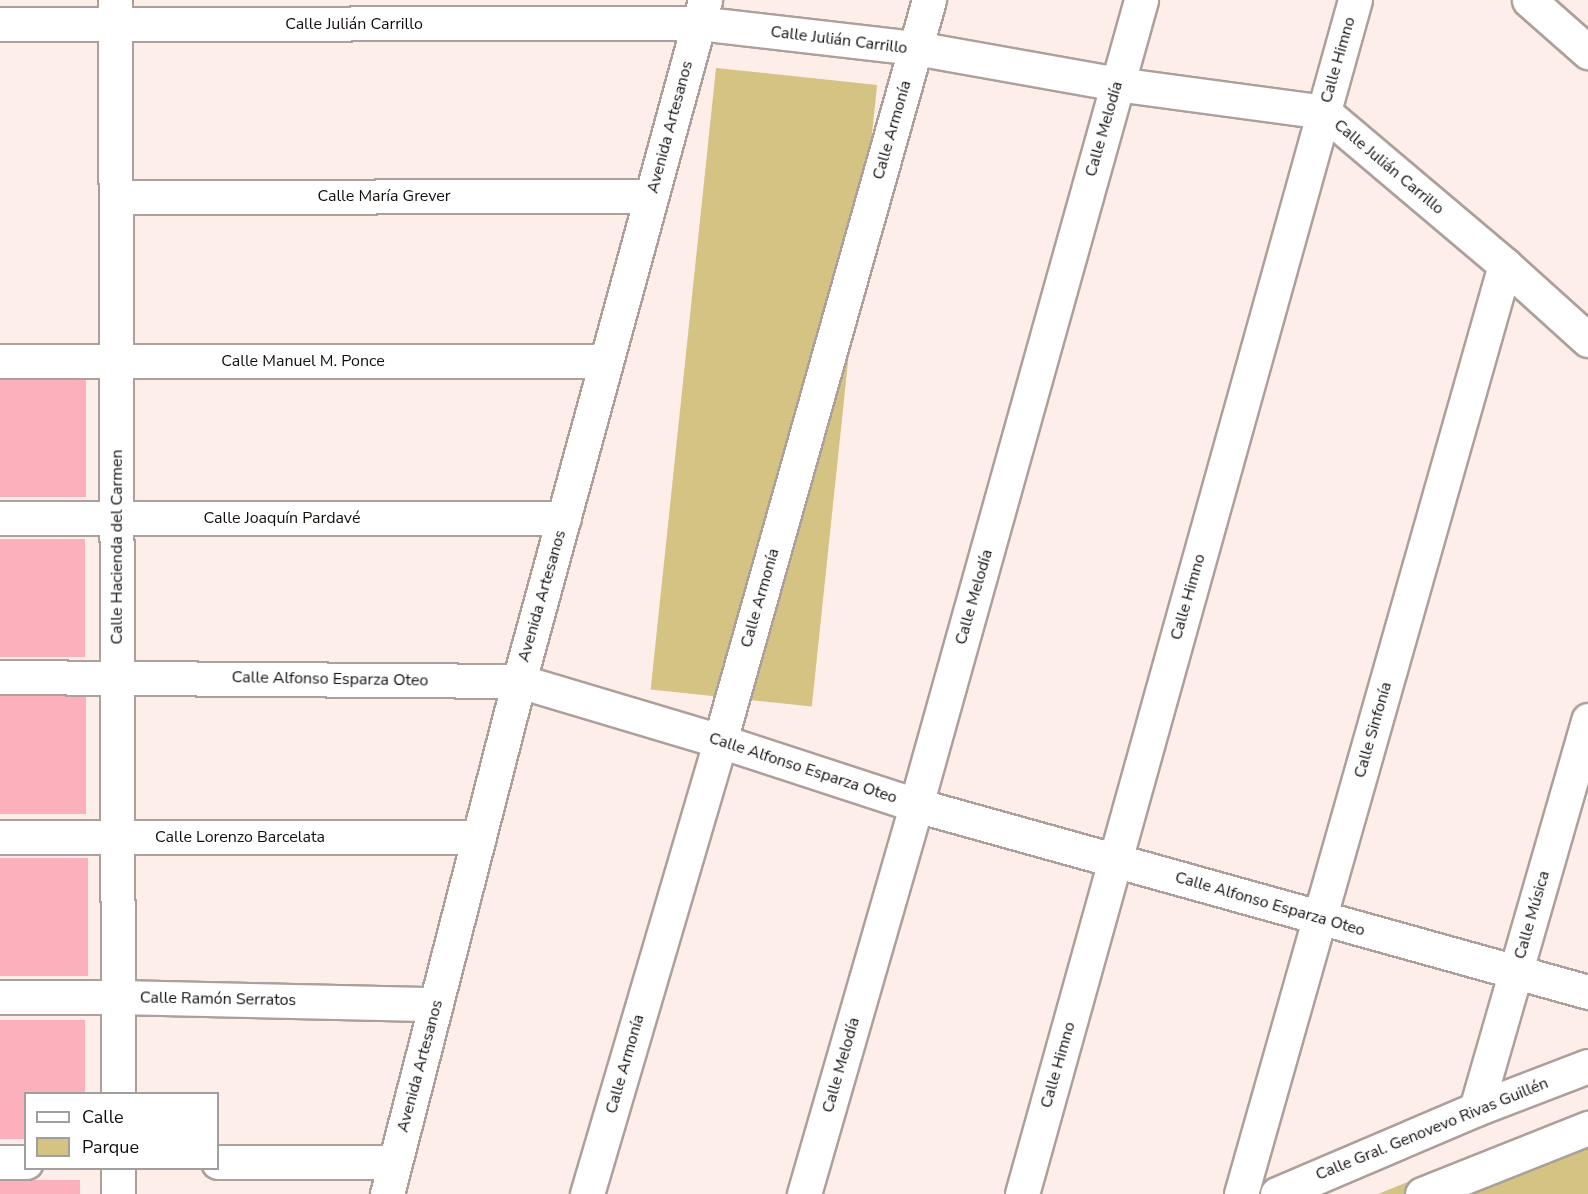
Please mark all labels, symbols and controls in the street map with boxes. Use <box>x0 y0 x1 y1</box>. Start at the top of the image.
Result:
street label: Calle Julián Carrillo <box>285 14 423 34</box>
street label: Calle Himno <box>1317 15 1359 105</box>
street label: Calle Julián Carrillo <box>769 22 909 58</box>
street label: Avenida Artesanos <box>643 59 697 195</box>
street label: Calle Armonía <box>869 78 915 182</box>
street label: Calle Melodía <box>1081 79 1127 179</box>
street label: Calle Julián Carrillo <box>1330 115 1448 219</box>
street label: Calle María Grever <box>317 186 451 206</box>
street label: Calle Manuel M. Ponce <box>221 351 385 371</box>
street label: Calle Hacienda del Carmen <box>107 450 127 644</box>
street label: Calle Joaquín Pardavé <box>204 508 360 528</box>
street label: Avenida Artesanos <box>514 528 570 664</box>
street label: Calle Armonía <box>737 546 783 650</box>
street label: Calle Melodía <box>951 547 997 647</box>
street label: Calle Himno <box>1167 552 1209 642</box>
street label: Calle Alfonso Esparza Oteo <box>232 668 428 690</box>
street label: Calle Sinfonía <box>1350 680 1396 780</box>
street label: Calle Alfonso Esparza Oteo <box>707 728 899 808</box>
street label: Calle Lorenzo Barcelata <box>155 827 325 847</box>
street label: Calle Alfonso Esparza Oteo <box>1173 868 1367 940</box>
street label: Calle Música <box>1510 869 1554 961</box>
street label: Calle Ramón Serratos <box>140 988 296 1010</box>
street label: Avenida Artesanos <box>393 998 447 1134</box>
street label: Calle Armonía <box>602 1012 648 1116</box>
street label: Calle Melodía <box>818 1015 864 1115</box>
street label: Calle Himno <box>1037 1020 1079 1110</box>
street label: Calle Gral. Genovevo Rivas Guillén <box>1313 1073 1551 1185</box>
legend <box>24 1092 219 1170</box>
text: Calle <box>82 1105 124 1129</box>
text: Parque <box>82 1135 139 1159</box>

